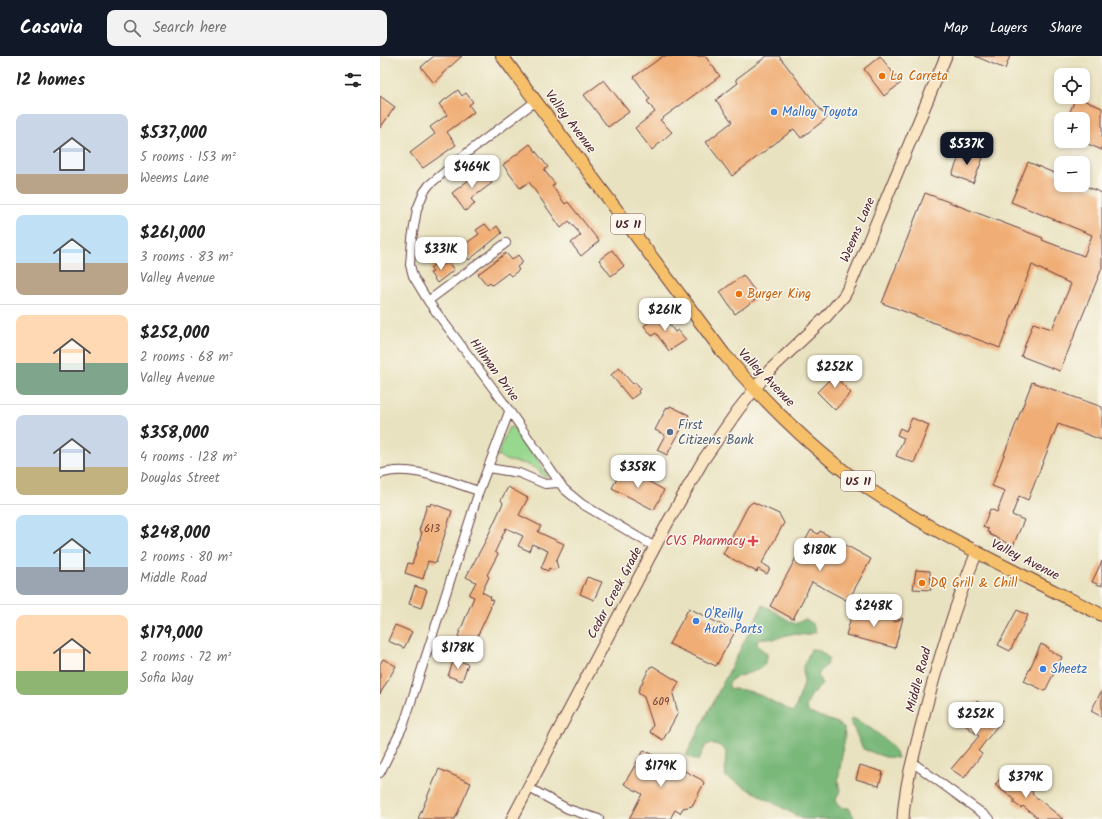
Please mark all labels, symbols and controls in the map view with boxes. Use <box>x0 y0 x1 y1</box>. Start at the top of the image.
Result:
search box <box>107 10 387 46</box>
text: Casavia <box>20 13 83 43</box>
text: Search here <box>153 16 227 40</box>
icon: search <box>121 17 143 39</box>
text: Map <box>944 17 968 39</box>
text: Layers <box>990 17 1028 39</box>
text: Share <box>1050 17 1082 39</box>
place label: La Carreta <box>890 66 948 87</box>
text: 12 homes <box>16 67 85 94</box>
map controls <box>1054 68 1090 192</box>
button: locate <box>1054 68 1090 104</box>
icon: filters <box>342 69 364 91</box>
marker: La Carreta <box>877 71 887 81</box>
street label: Valley Avenue <box>539 86 601 158</box>
place label: Malloy Toyota <box>782 102 858 123</box>
marker: Malloy Toyota <box>769 107 779 117</box>
button: + <box>1054 112 1090 148</box>
text: $537,000 <box>140 120 207 147</box>
icon: home <box>48 130 96 178</box>
pin: $537K <box>939 132 995 166</box>
text: $537K <box>949 134 985 155</box>
text: 5 rooms · 153 m² <box>140 147 236 168</box>
pin: $464K <box>444 155 500 189</box>
button: − <box>1054 156 1090 192</box>
text: $464K <box>454 157 490 178</box>
text: Weems Lane <box>140 168 209 189</box>
street label: Weems Lane <box>835 194 881 266</box>
road number: US 11 <box>611 214 645 234</box>
text: $261,000 <box>140 220 205 247</box>
icon: home <box>48 231 96 279</box>
pin: $331K <box>413 237 469 271</box>
text: $331K <box>424 239 458 260</box>
text: 3 rooms · 83 m² <box>140 247 233 268</box>
text: Valley Avenue <box>140 268 215 289</box>
place label: Burger King <box>747 284 811 305</box>
marker: Burger King <box>734 289 744 299</box>
pin: $261K <box>637 298 693 332</box>
text: $261K <box>648 300 682 321</box>
text: $252,000 <box>140 320 209 347</box>
icon: home <box>48 331 96 379</box>
street label: Hillman Drive <box>464 334 524 406</box>
street label: Valley Avenue <box>732 344 800 412</box>
text: 2 rooms · 68 m² <box>140 347 233 368</box>
pin: $252K <box>807 355 863 389</box>
text: $252K <box>816 357 854 378</box>
text: Valley Avenue <box>140 368 215 389</box>
place label: First Citizens Bank <box>678 415 755 451</box>
text: $358,000 <box>140 420 209 447</box>
marker: First Citizens Bank <box>665 427 675 437</box>
icon: home <box>48 431 96 479</box>
text: 4 rooms · 128 m² <box>140 447 237 468</box>
pin: $358K <box>610 455 666 489</box>
text: $358K <box>620 457 656 478</box>
text: Douglas Street <box>140 468 220 489</box>
road number: US 11 <box>841 471 875 491</box>
text: $248,000 <box>140 520 210 547</box>
house number: 613 <box>424 520 440 538</box>
icon: home <box>48 531 96 579</box>
place label: CVS Pharmacy <box>665 531 746 552</box>
street label: Valley Avenue <box>987 534 1063 586</box>
marker: CVS Pharmacy <box>748 536 758 546</box>
pin: $180K <box>792 538 848 572</box>
text: $180K <box>803 540 837 561</box>
street label: Cedar Creek Grade <box>582 543 648 643</box>
text: 2 rooms · 80 m² <box>140 547 232 568</box>
text: Middle Road <box>140 568 207 589</box>
place label: DQ Grill & Chill <box>930 573 1017 594</box>
marker: DQ Grill & Chill <box>917 578 927 588</box>
pin: $248K <box>846 594 902 628</box>
text: $248K <box>855 596 893 617</box>
place label: O'Reilly Auto Parts <box>704 604 763 640</box>
marker: O'Reilly Auto Parts <box>691 616 701 626</box>
text: $179,000 <box>140 620 202 647</box>
icon: home <box>48 631 96 679</box>
pin: $178K <box>430 636 486 670</box>
text: $178K <box>441 638 475 659</box>
street label: Middle Road <box>900 645 938 715</box>
text: 2 rooms · 72 m² <box>140 647 231 668</box>
place label: Sheetz <box>1051 659 1088 680</box>
marker: Sheetz <box>1038 664 1048 674</box>
text: Sofia Way <box>140 668 193 689</box>
house number: 609 <box>653 693 670 711</box>
pin: $252K <box>948 702 1004 736</box>
text: $252K <box>957 704 995 725</box>
pin: $179K <box>633 754 689 788</box>
text: $179K <box>645 756 677 777</box>
pin: $379K <box>998 765 1054 799</box>
text: $379K <box>1008 767 1044 788</box>

